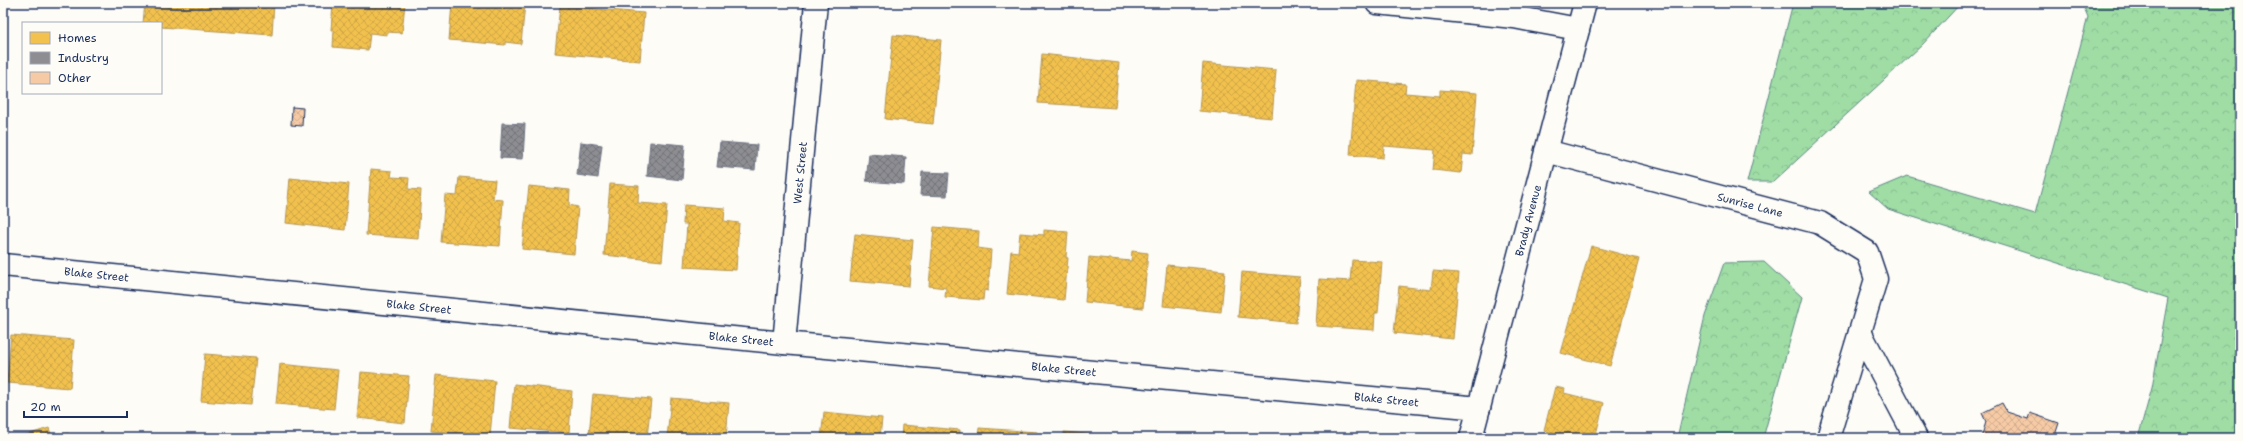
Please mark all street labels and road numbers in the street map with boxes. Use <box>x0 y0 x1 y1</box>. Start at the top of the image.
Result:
street label: West Street <box>790 141 811 205</box>
street label: Brady Avenue <box>1512 183 1545 258</box>
street label: Sunrise Lane <box>1715 189 1784 221</box>
street label: Blake Street <box>63 264 130 286</box>
street label: Blake Street <box>386 296 452 318</box>
street label: Blake Street <box>708 329 775 350</box>
street label: Blake Street <box>1031 359 1097 380</box>
street label: Blake Street <box>1353 389 1420 410</box>

